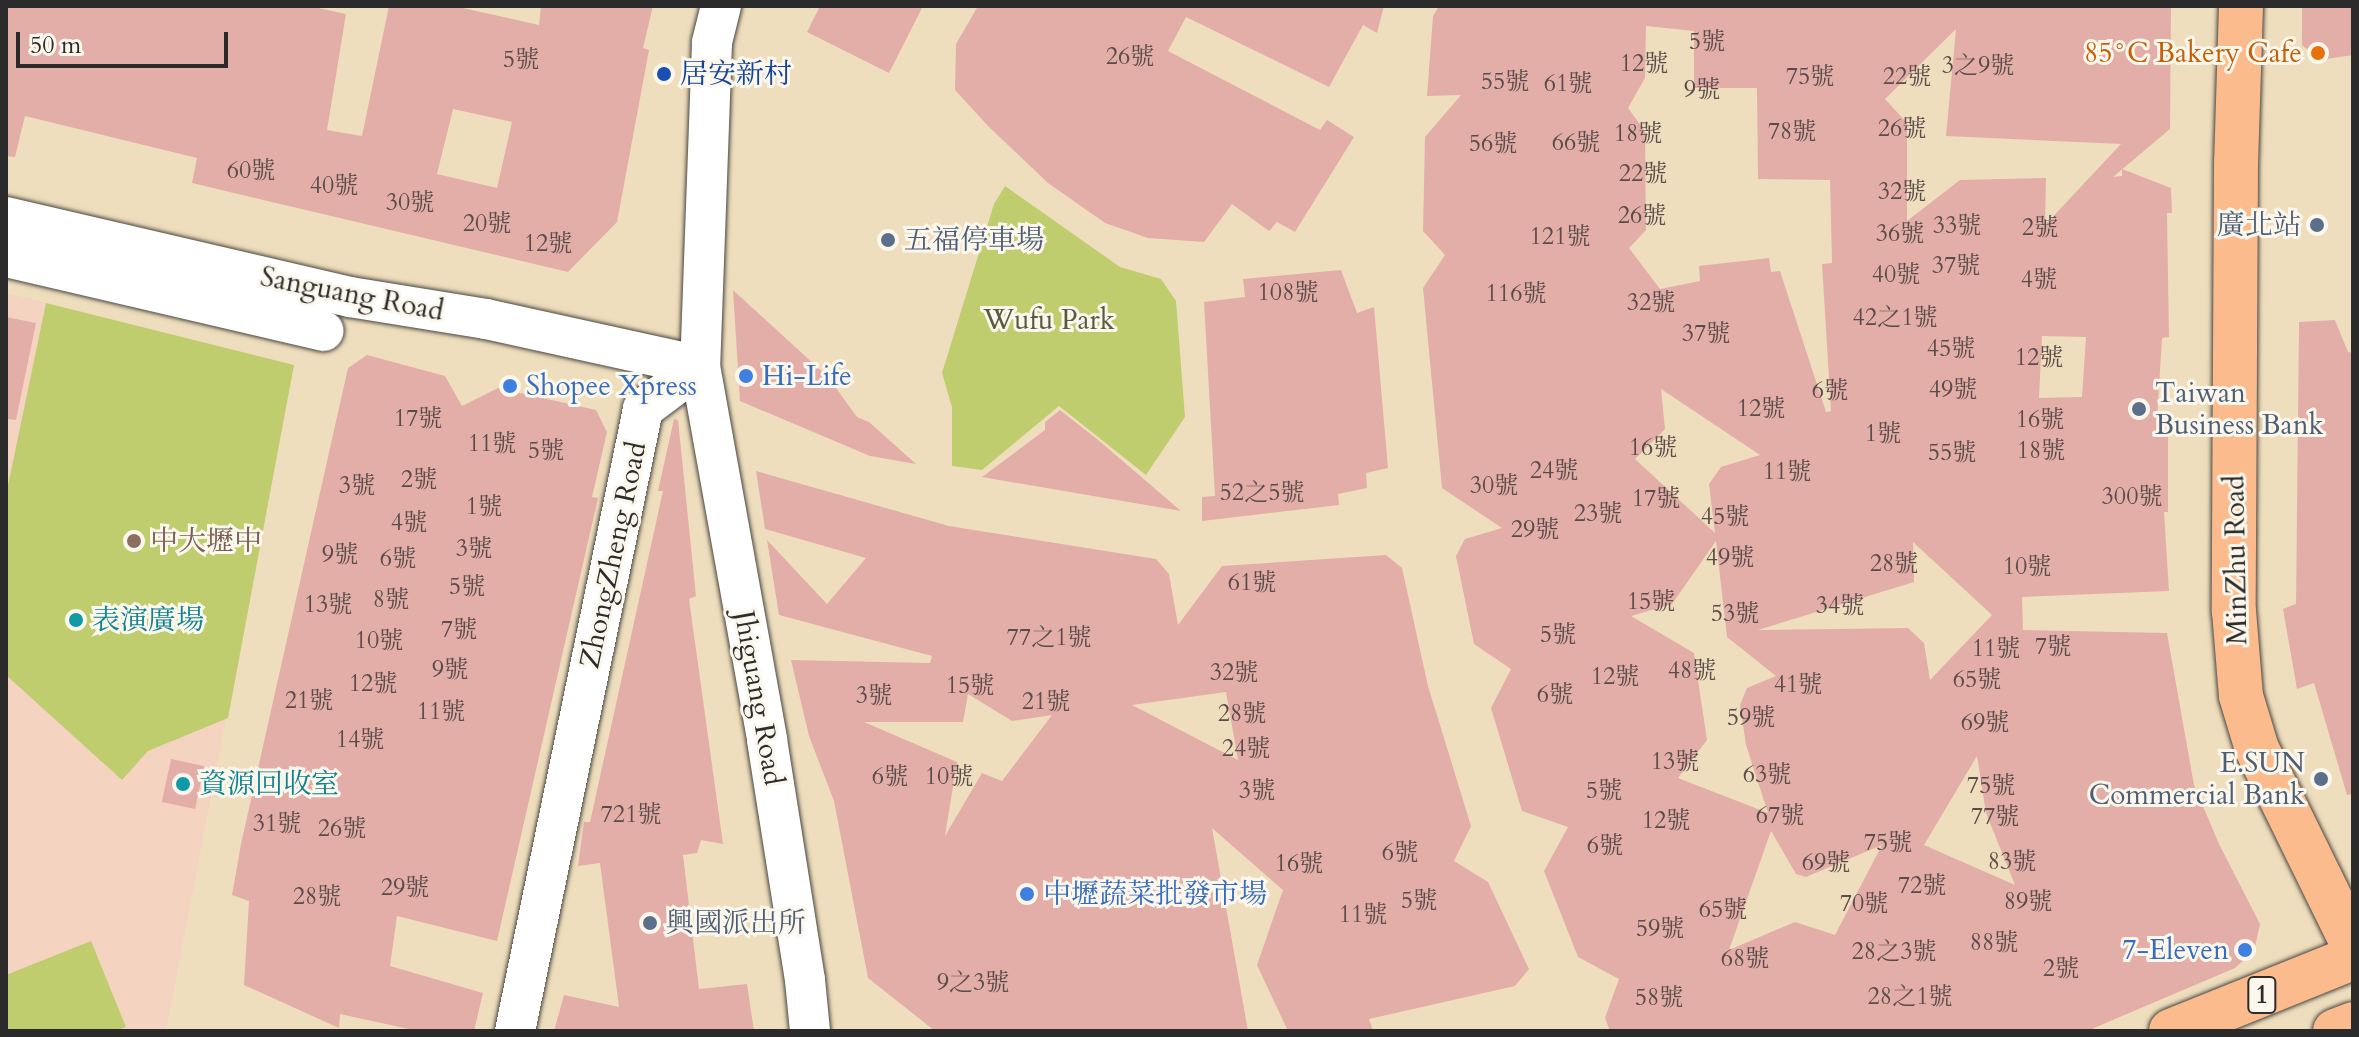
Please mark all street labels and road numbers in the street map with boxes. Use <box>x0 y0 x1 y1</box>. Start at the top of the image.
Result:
street label: Sanguang Road <box>258 260 446 328</box>
street label: ZhongZheng Road <box>573 439 653 671</box>
street label: MinZhu Road <box>2218 475 2254 645</box>
street label: Jhiguang Road <box>727 608 791 788</box>
road number: 1 <box>2246 973 2278 1017</box>

